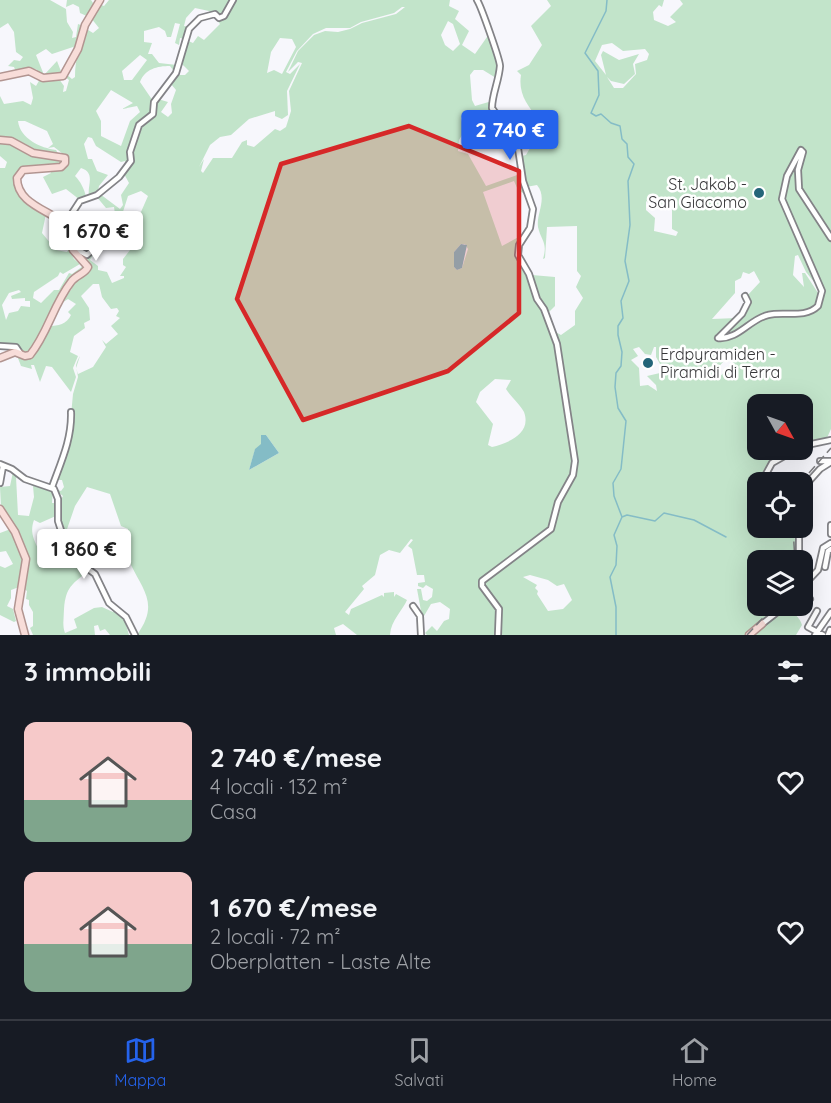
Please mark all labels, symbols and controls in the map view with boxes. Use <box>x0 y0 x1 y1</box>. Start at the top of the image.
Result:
pin: 2 740 € <box>455 110 565 161</box>
text: 2 740 € <box>475 117 545 142</box>
place label: St. Jakob - San Giacomo <box>648 174 747 212</box>
marker: St. Jakob - San Giacomo <box>752 186 766 200</box>
pin: 1 670 € <box>41 211 151 262</box>
text: 1 670 € <box>63 218 129 243</box>
place label: Erdpyramiden - Piramidi di Terra <box>660 344 780 382</box>
marker: Erdpyramiden - Piramidi di Terra <box>641 356 655 370</box>
north arrow <box>747 394 813 460</box>
map controls <box>747 394 813 616</box>
button: locate <box>747 472 813 538</box>
pin: 1 860 € <box>29 529 139 580</box>
text: 1 860 € <box>51 536 117 561</box>
button: layers <box>747 550 813 616</box>
text: 3 immobili <box>24 655 151 688</box>
icon: filters <box>774 655 807 688</box>
text: 2 740 €/mese <box>210 741 382 774</box>
icon: home <box>72 746 144 818</box>
icon: heart <box>774 766 807 799</box>
text: 4 locali · 132 m² <box>210 774 348 799</box>
text: Casa <box>210 799 257 824</box>
text: 1 670 €/mese <box>210 891 378 924</box>
icon: home <box>72 896 144 968</box>
icon: heart <box>774 916 807 949</box>
text: 2 locali · 72 m² <box>210 924 341 949</box>
text: Oberplatten - Laste Alte <box>210 949 431 974</box>
tab: Mappa <box>114 1034 166 1090</box>
tab: Salvati <box>395 1034 444 1090</box>
tab: Home <box>672 1034 717 1090</box>

